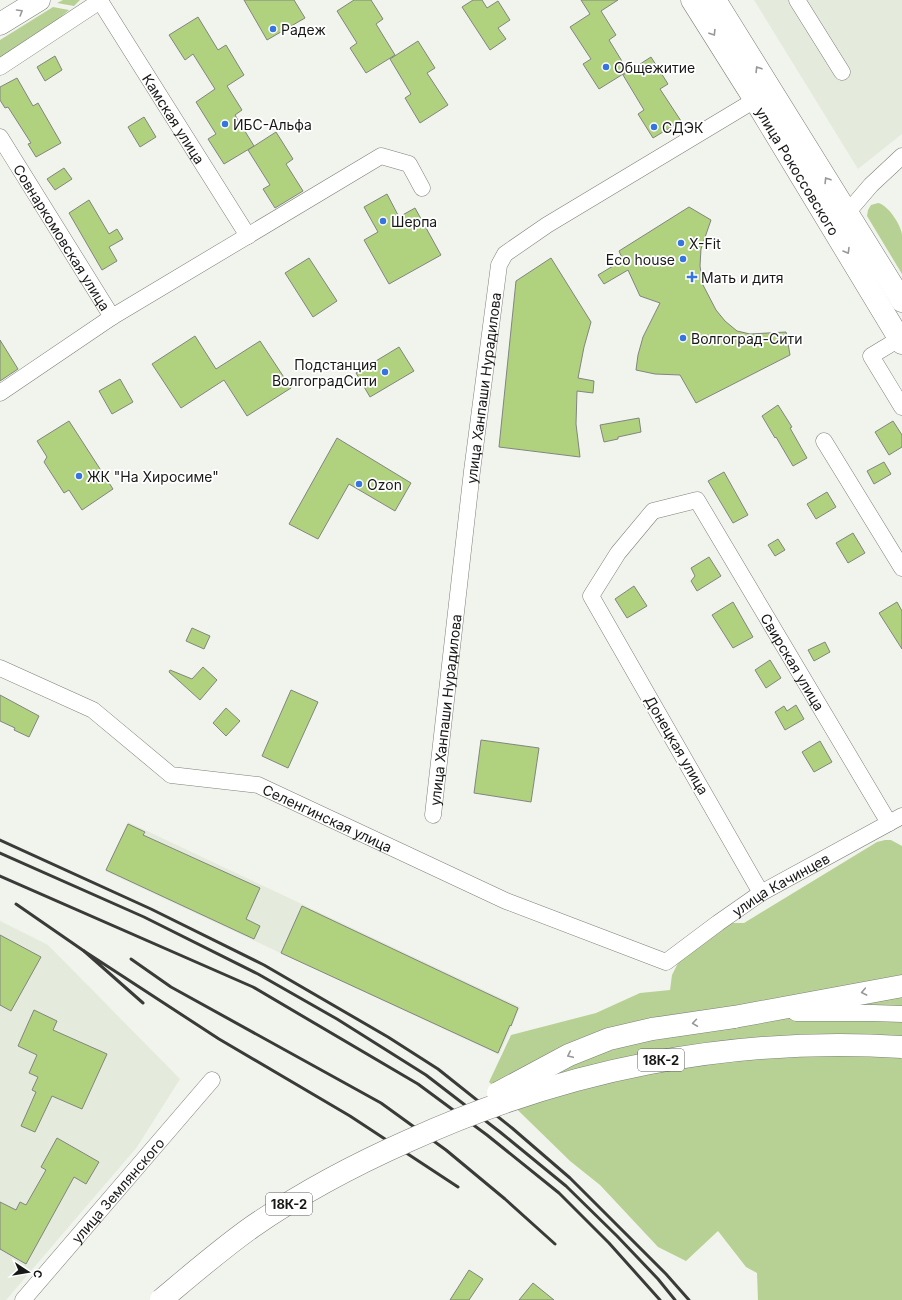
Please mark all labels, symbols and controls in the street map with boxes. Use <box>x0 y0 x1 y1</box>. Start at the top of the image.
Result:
one-way arrow <box>15 10 22 17</box>
place label: Радеж <box>281 21 326 38</box>
marker: Радеж <box>268 24 278 34</box>
one-way arrow <box>708 29 716 36</box>
place label: Общежитие <box>614 59 695 76</box>
marker: Общежитие <box>601 62 611 72</box>
one-way arrow <box>756 66 763 73</box>
street label: Камская улица <box>139 70 209 167</box>
street label: улица Рокоссовского <box>753 104 843 238</box>
place label: ИБС-Альфа <box>233 116 312 133</box>
marker: ИБС-Альфа <box>220 119 230 129</box>
place label: СДЭК <box>662 119 704 136</box>
marker: СДЭК <box>649 122 659 132</box>
street label: Совнаркомовская улица <box>10 161 114 313</box>
one-way arrow <box>824 177 831 184</box>
place label: Шерпа <box>391 213 437 230</box>
marker: Шерпа <box>378 216 388 226</box>
place label: X-Fit <box>689 235 721 252</box>
marker: X-Fit <box>676 238 686 248</box>
one-way arrow <box>842 247 849 254</box>
place label: Eco house <box>606 251 675 268</box>
marker: Eco house <box>678 254 688 264</box>
place label: Мать и дитя <box>701 269 784 286</box>
marker: Мать и дитя <box>686 271 698 283</box>
street label: улица Ханпаши Нурадилова <box>462 291 504 484</box>
place label: Волгоград-Сити <box>691 330 803 347</box>
marker: Волгоград-Сити <box>678 333 688 343</box>
place label: Подстанция ВолгоградСити <box>272 356 377 389</box>
marker: Подстанция ВолгоградСити <box>380 367 390 377</box>
place label: ЖК "На Хиросиме" <box>87 468 219 485</box>
marker: ЖК "На Хиросиме" <box>74 471 84 481</box>
place label: Ozon <box>367 476 402 493</box>
marker: Ozon <box>354 479 364 489</box>
street label: Свирская улица <box>758 610 828 713</box>
street label: улица Ханпаши Нурадилова <box>426 613 464 806</box>
street label: Донецкая улица <box>642 692 712 798</box>
street label: Селенгинская улица <box>260 780 395 855</box>
street label: улица Качинцев <box>729 849 832 919</box>
one-way arrow <box>860 988 867 996</box>
one-way arrow <box>692 1018 698 1027</box>
road number: 18К-2 <box>638 1049 684 1071</box>
one-way arrow <box>567 1050 574 1058</box>
street label: улица Землянского <box>68 1134 167 1246</box>
road number: 18К-2 <box>266 1193 312 1215</box>
north arrow <box>8 1252 48 1292</box>
text: С <box>30 1269 45 1280</box>

